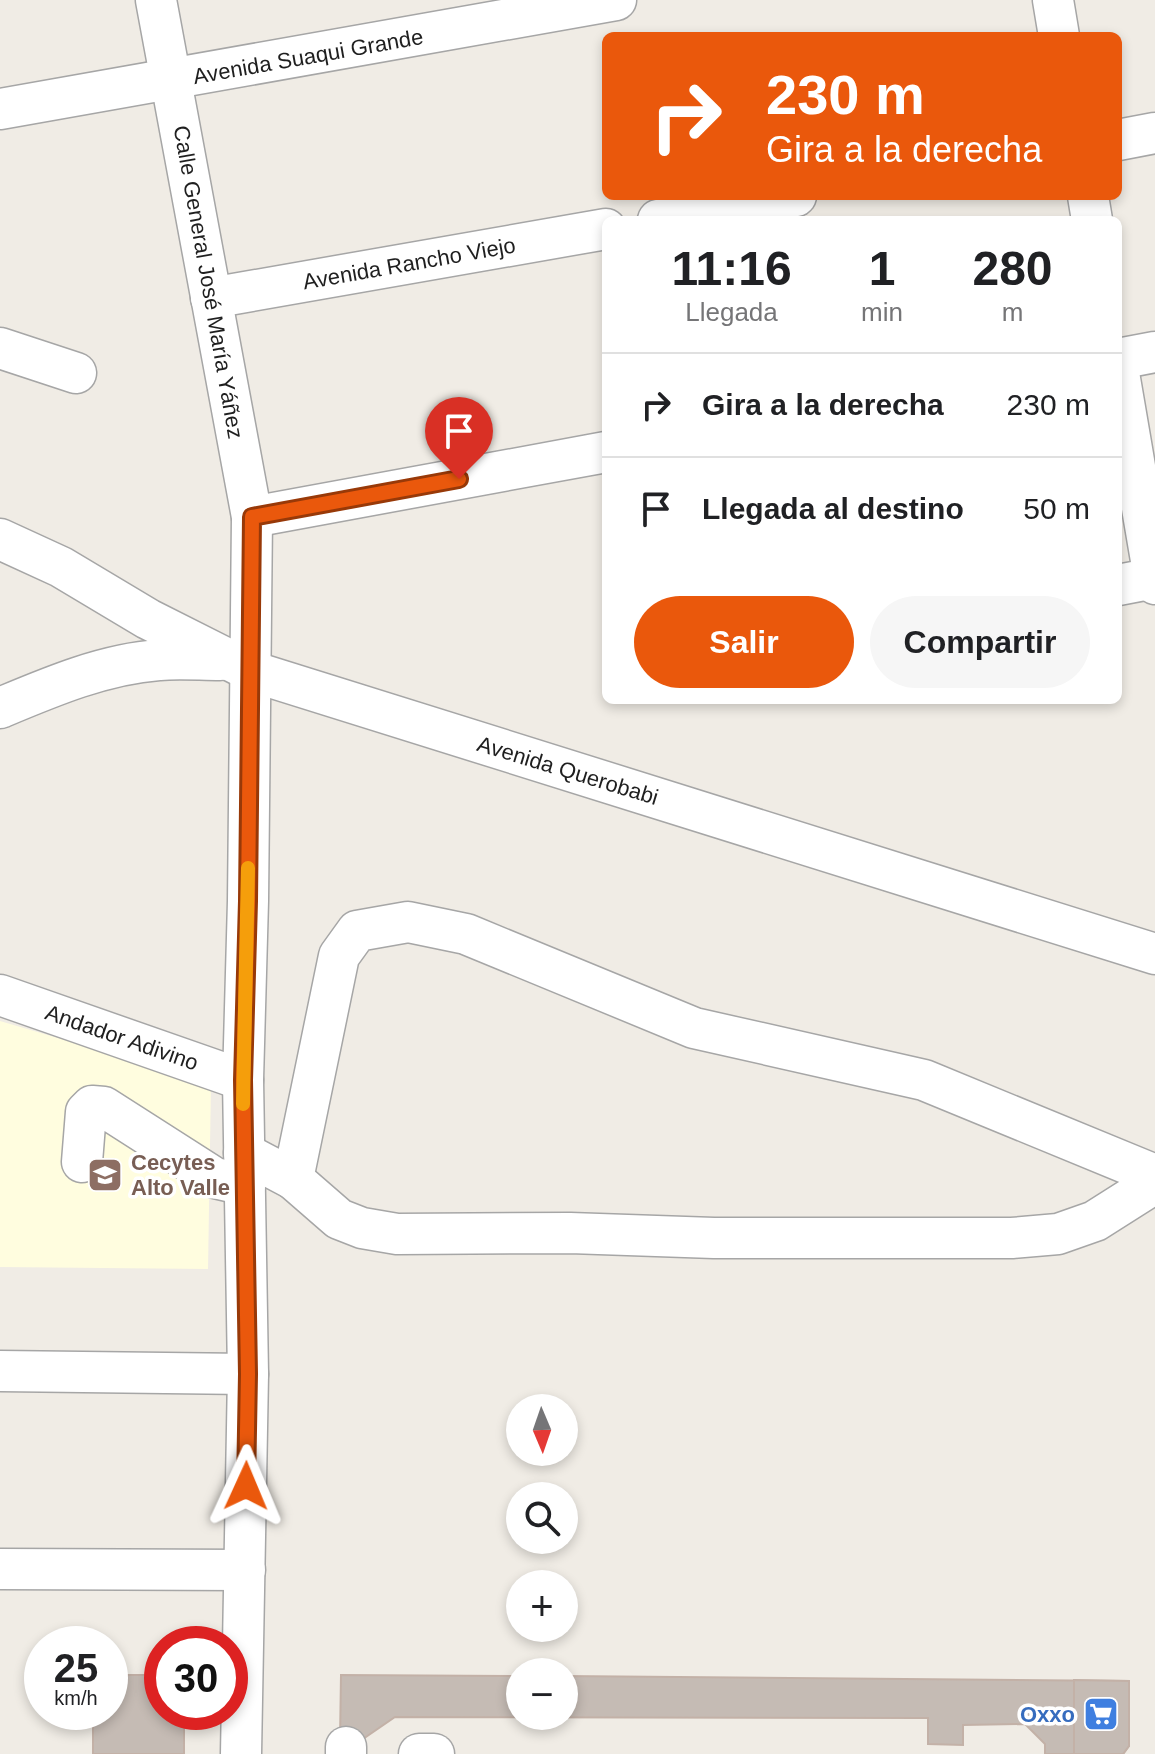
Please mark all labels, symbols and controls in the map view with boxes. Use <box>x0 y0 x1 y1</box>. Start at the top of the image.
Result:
street label: Avenida Suaqui Grande <box>191 24 425 89</box>
text: 230 m <box>766 63 925 126</box>
icon: right <box>634 64 738 168</box>
street label: Calle General José María Yáñez <box>169 124 248 441</box>
text: Gira a la derecha <box>766 129 1042 170</box>
street label: Avenida Rancho Viejo <box>301 232 517 295</box>
text: 11:16 <box>671 242 792 295</box>
text: 1 <box>869 242 895 295</box>
text: 280 <box>972 242 1053 295</box>
text: Llegada <box>685 297 778 327</box>
text: min <box>861 297 903 327</box>
text: m <box>1002 297 1023 327</box>
icon: right <box>634 383 678 427</box>
text: Gira a la derecha <box>702 388 944 421</box>
text: 230 m <box>1007 388 1090 421</box>
pin <box>425 397 493 479</box>
icon: arrive <box>437 409 481 453</box>
icon: arrive <box>634 487 678 531</box>
text: Llegada al destino <box>702 492 964 525</box>
text: 50 m <box>1023 492 1090 525</box>
button: Salir <box>634 596 854 688</box>
button: Compartir <box>870 596 1090 688</box>
street label: Avenida Querobabi <box>474 731 661 810</box>
street label: Andador Adivino <box>42 1000 202 1075</box>
place label: Cecytes Alto Valle <box>131 1150 230 1200</box>
school or university icon: Cecytes Alto Valle <box>86 1156 124 1194</box>
north arrow <box>506 1394 578 1466</box>
map controls <box>506 1394 578 1730</box>
position arrow <box>204 1444 288 1528</box>
button: search <box>506 1482 578 1554</box>
button: + <box>506 1570 578 1642</box>
speed limit sign: 30 <box>144 1626 248 1730</box>
text: 25 <box>54 1646 98 1690</box>
button: − <box>506 1658 578 1730</box>
text: km/h <box>54 1687 98 1709</box>
supermarket icon: Oxxo <box>1082 1695 1120 1733</box>
place label: Oxxo <box>1020 1702 1075 1727</box>

